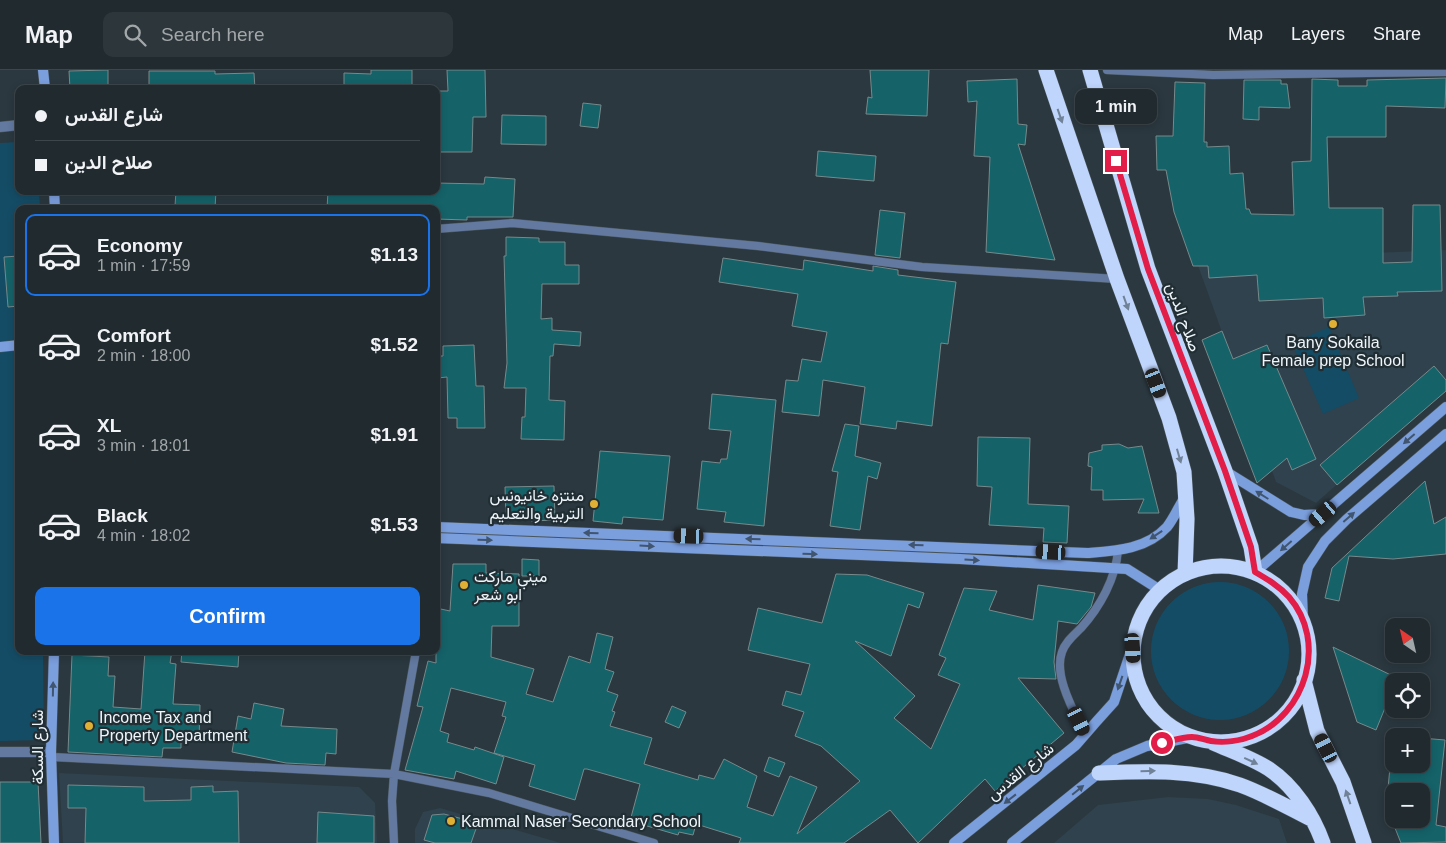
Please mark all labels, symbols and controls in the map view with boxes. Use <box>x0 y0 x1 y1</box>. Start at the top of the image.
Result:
search box <box>103 12 453 57</box>
text: Map <box>25 21 73 48</box>
icon: search <box>121 21 149 49</box>
text: Search here <box>161 24 265 45</box>
text: Map <box>1228 24 1263 44</box>
text: Layers <box>1291 24 1345 44</box>
text: Share <box>1373 24 1421 44</box>
callout: 1 min <box>1075 88 1157 124</box>
text: 1 min <box>1095 98 1137 115</box>
text: شارع القدس <box>65 104 163 125</box>
one-way arrow <box>1057 109 1065 124</box>
route end <box>1105 150 1127 172</box>
text: صلاح الدين <box>65 152 153 173</box>
icon: car <box>37 233 82 278</box>
text: Economy <box>97 235 183 256</box>
text: $1.13 <box>370 244 418 265</box>
text: 1 min · 17:59 <box>97 257 190 274</box>
street label: صلاح الدين <box>1160 280 1204 355</box>
one-way arrow <box>1123 295 1130 310</box>
marker: Bany Sokaila Female prep School <box>1327 318 1339 330</box>
icon: car <box>37 323 82 368</box>
text: Comfort <box>97 325 171 346</box>
text: $1.52 <box>370 334 418 355</box>
place label: Bany Sokaila Female prep School <box>1261 334 1405 369</box>
text: 2 min · 18:00 <box>97 347 190 364</box>
car <box>1143 366 1168 400</box>
icon: car <box>37 413 82 458</box>
text: XL <box>97 415 121 436</box>
text: $1.91 <box>370 424 418 445</box>
one-way arrow <box>1403 434 1416 445</box>
text: 3 min · 18:01 <box>97 437 190 454</box>
one-way arrow <box>1176 449 1184 464</box>
place label: منتزه خانيونس التربية والتعليم <box>490 487 584 524</box>
one-way arrow <box>1255 490 1269 499</box>
marker: منتزه خانيونس التربية والتعليم <box>588 498 600 510</box>
car <box>1306 499 1339 529</box>
icon: car <box>37 503 82 548</box>
text: Black <box>97 505 148 526</box>
one-way arrow <box>1343 512 1356 523</box>
text: $1.53 <box>370 514 418 535</box>
text: 4 min · 18:02 <box>97 527 190 544</box>
car <box>673 528 704 544</box>
one-way arrow <box>583 529 599 537</box>
one-way arrow <box>1149 530 1162 540</box>
one-way arrow <box>745 535 761 543</box>
one-way arrow <box>477 536 493 544</box>
one-way arrow <box>1280 540 1293 551</box>
one-way arrow <box>907 541 923 549</box>
one-way arrow <box>640 542 656 550</box>
car <box>1035 544 1066 560</box>
one-way arrow <box>802 551 818 559</box>
one-way arrow <box>964 556 980 564</box>
place label: ميني ماركت ابو شعر <box>473 568 547 605</box>
marker: ميني ماركت ابو شعر <box>458 579 470 591</box>
button: Confirm <box>35 587 420 645</box>
north arrow <box>1385 618 1430 662</box>
map controls <box>1385 618 1430 828</box>
car <box>1124 633 1141 663</box>
button: locate <box>1385 673 1430 718</box>
one-way arrow <box>1116 675 1123 690</box>
one-way arrow <box>49 681 57 697</box>
car <box>1065 704 1092 738</box>
place label: Income Tax and Property Department <box>99 709 248 744</box>
street label: شارع السكة <box>29 710 49 784</box>
marker: Income Tax and Property Department <box>83 720 95 732</box>
button: + <box>1385 728 1430 773</box>
car <box>1312 731 1339 765</box>
route start <box>1151 732 1173 754</box>
street label: شارع القدس <box>984 740 1059 806</box>
one-way arrow <box>1244 757 1258 765</box>
one-way arrow <box>1140 767 1156 775</box>
button: − <box>1385 783 1430 828</box>
one-way arrow <box>1071 785 1084 796</box>
one-way arrow <box>1344 789 1352 804</box>
one-way arrow <box>1004 793 1017 804</box>
place label: Kammal Naser Secondary School <box>461 813 701 830</box>
marker: Kammal Naser Secondary School <box>445 815 457 827</box>

